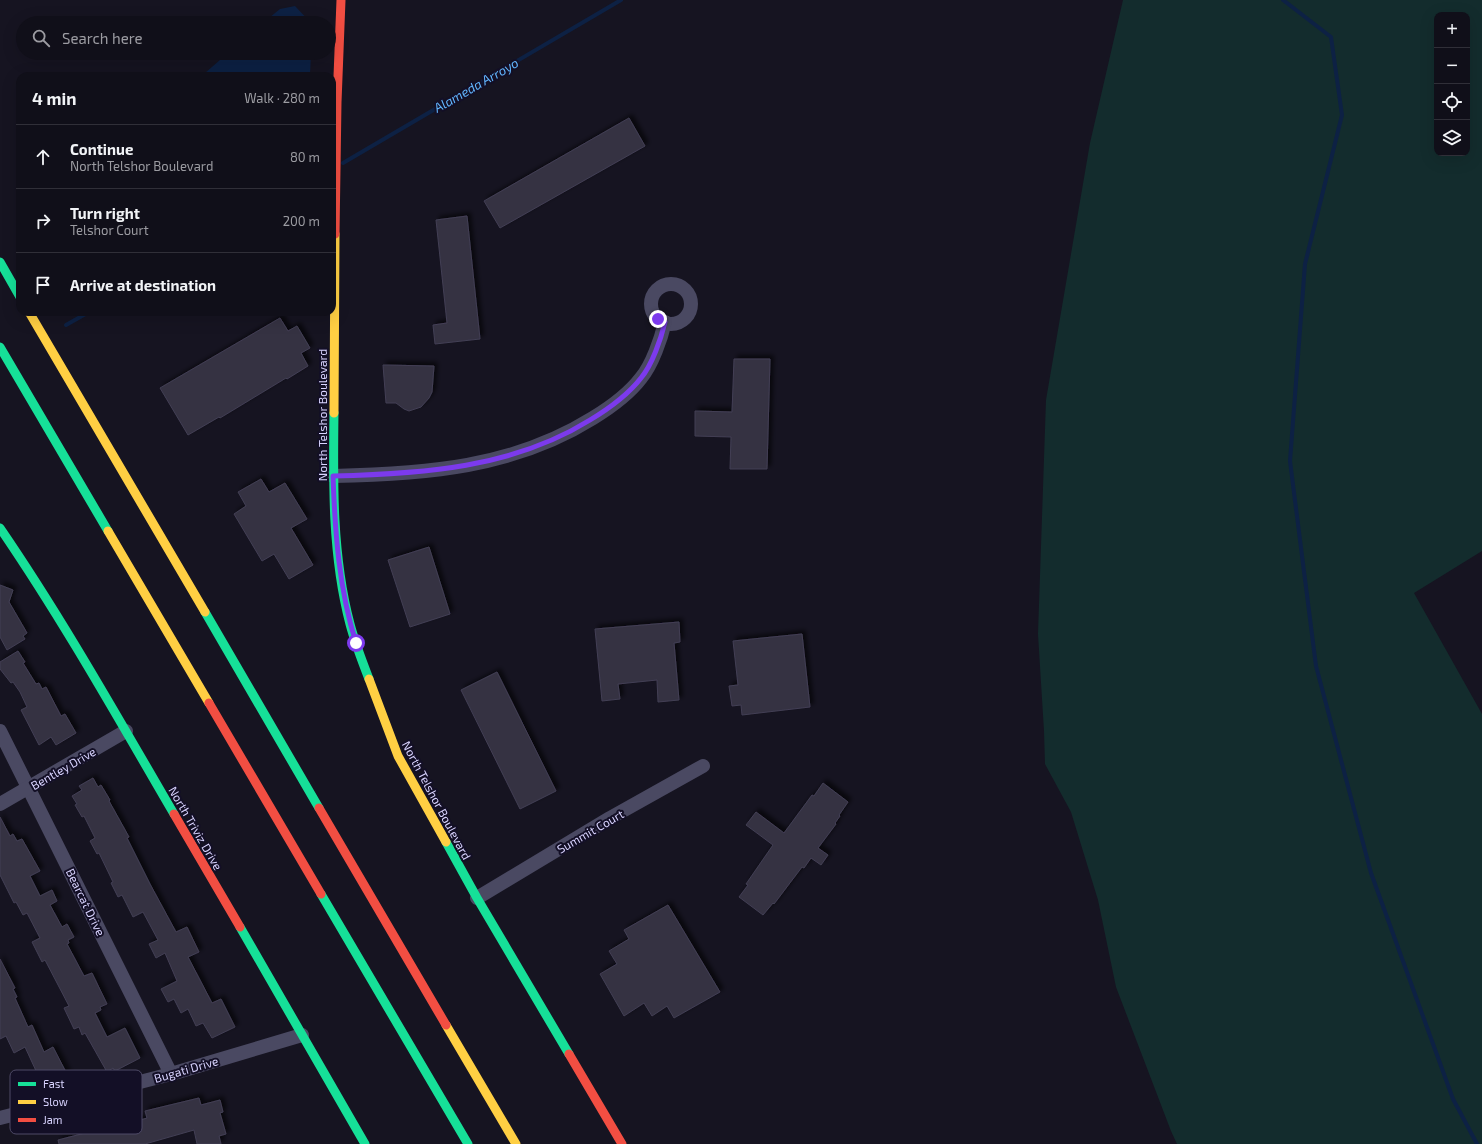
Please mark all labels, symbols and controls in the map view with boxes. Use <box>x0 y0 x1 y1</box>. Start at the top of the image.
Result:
map controls <box>1434 12 1470 156</box>
button: + <box>1434 12 1470 48</box>
search box <box>16 16 336 60</box>
icon: search <box>30 27 52 49</box>
text: Search here <box>62 29 143 47</box>
button: − <box>1434 48 1470 84</box>
water label: Alameda Arroyo <box>430 54 521 116</box>
button: locate <box>1434 84 1470 120</box>
text: 4 min <box>32 88 76 108</box>
text: Walk · 280 m <box>244 90 320 106</box>
button: layers <box>1434 120 1470 156</box>
text: Continue <box>70 140 133 158</box>
icon: ahead <box>32 146 54 168</box>
text: 80 m <box>290 149 320 165</box>
text: North Telshor Boulevard <box>70 158 213 174</box>
text: Turn right <box>70 204 140 222</box>
icon: right <box>32 210 54 232</box>
text: 200 m <box>283 213 320 229</box>
text: Telshor Court <box>70 222 149 238</box>
icon: arrive <box>32 274 54 296</box>
text: Arrive at destination <box>70 276 216 294</box>
route end <box>649 310 667 328</box>
street label: North Telshor Boulevard <box>315 349 329 481</box>
route start <box>347 634 365 652</box>
street label: North Telshor Boulevard <box>400 738 474 862</box>
street label: Bentley Drive <box>28 744 98 792</box>
street label: North Triviz Drive <box>166 784 226 872</box>
street label: Summit Court <box>554 806 626 856</box>
street label: Bearcat Drive <box>64 866 108 938</box>
street label: Bugati Drive <box>152 1053 220 1085</box>
legend <box>10 1070 142 1134</box>
text: Fast <box>43 1077 65 1090</box>
text: Slow <box>43 1095 68 1108</box>
text: Jam <box>43 1113 62 1126</box>

